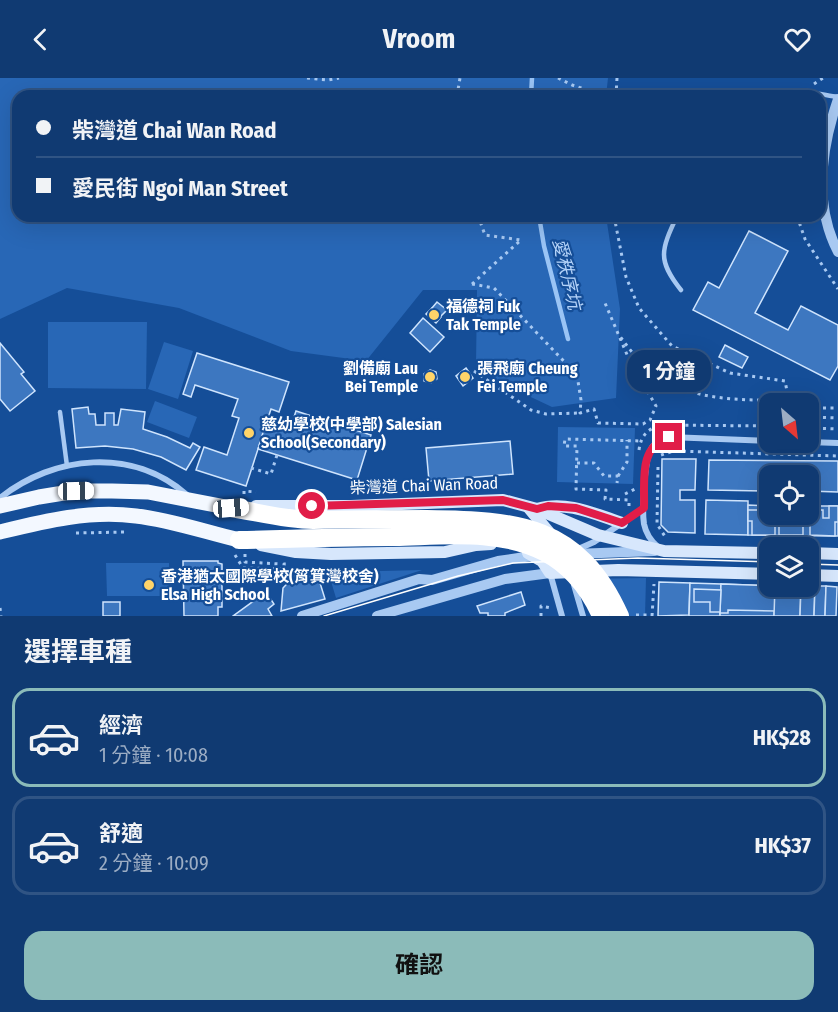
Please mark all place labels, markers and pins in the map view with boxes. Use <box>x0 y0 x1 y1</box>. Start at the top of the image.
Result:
place label: 福德祠 Fuk Tak Temple <box>446 297 521 334</box>
marker: 福德祠 Fuk Tak Temple <box>427 308 441 322</box>
place label: 劉備廟 Lau Bei Temple <box>343 359 418 396</box>
place label: 張飛廟 Cheung Fei Temple <box>477 359 578 396</box>
marker: 劉備廟 Lau Bei Temple <box>423 370 437 384</box>
marker: 張飛廟 Cheung Fei Temple <box>458 370 472 384</box>
place label: 慈幼學校(中學部) Salesian School(Secondary) <box>261 415 442 452</box>
marker: 慈幼學校(中學部) Salesian School(Secondary) <box>242 426 256 440</box>
place label: 香港猶太國際學校(筲箕灣校舍) Elsa High School <box>161 567 379 604</box>
marker: 香港猶太國際學校(筲箕灣校舍) Elsa High School <box>142 578 156 592</box>

